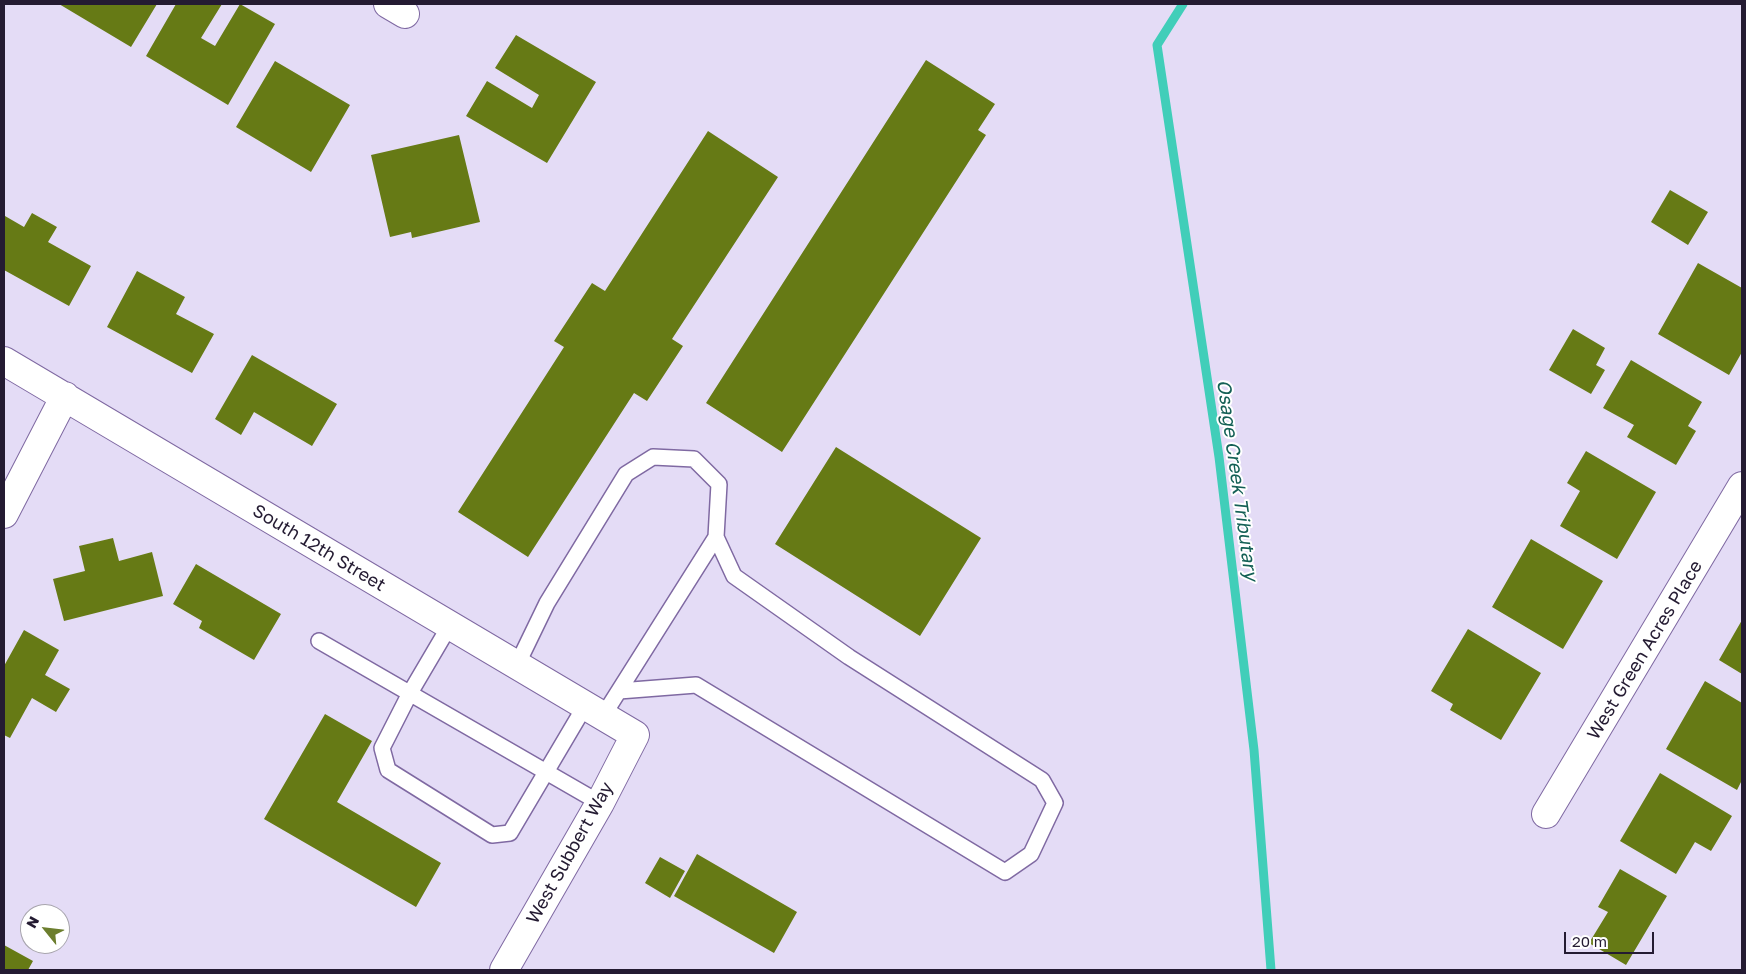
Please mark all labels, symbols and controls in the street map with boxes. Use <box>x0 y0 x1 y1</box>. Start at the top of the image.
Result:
water label: Osage Creek Tributary <box>1212 378 1262 582</box>
street label: South 12th Street <box>249 500 389 596</box>
street label: West Green Acres Place <box>1583 556 1707 744</box>
street label: West Subbert Way <box>522 778 618 928</box>
north arrow <box>20 904 70 954</box>
text: N <box>22 913 42 931</box>
scale bar <box>1566 922 1656 954</box>
text: 20 m <box>1572 932 1607 950</box>

